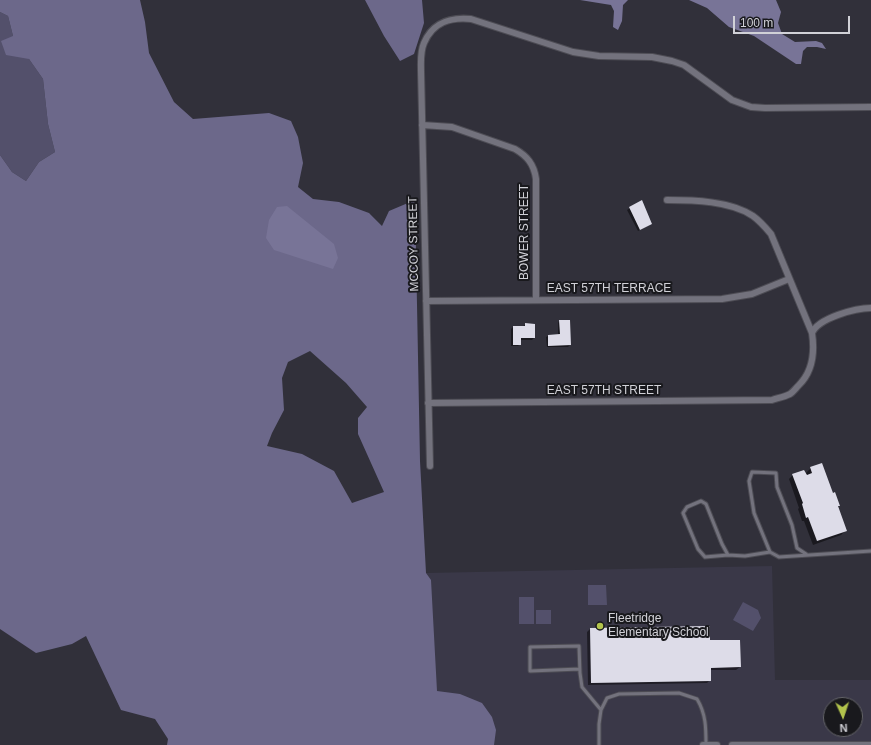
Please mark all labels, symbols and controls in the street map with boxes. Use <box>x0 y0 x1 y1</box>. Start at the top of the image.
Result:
scale bar <box>735 8 852 34</box>
text: 100 m <box>740 16 773 30</box>
street label: BOWER STREET <box>518 184 532 280</box>
street label: MCCOY STREET <box>406 196 422 292</box>
street label: EAST 57TH TERRACE <box>547 282 671 296</box>
street label: EAST 57TH STREET <box>547 384 661 398</box>
place label: Fleetridge Elementary School <box>608 612 709 640</box>
marker: Fleetridge Elementary School <box>595 621 605 631</box>
north arrow <box>823 697 863 737</box>
text: N <box>839 722 848 734</box>

